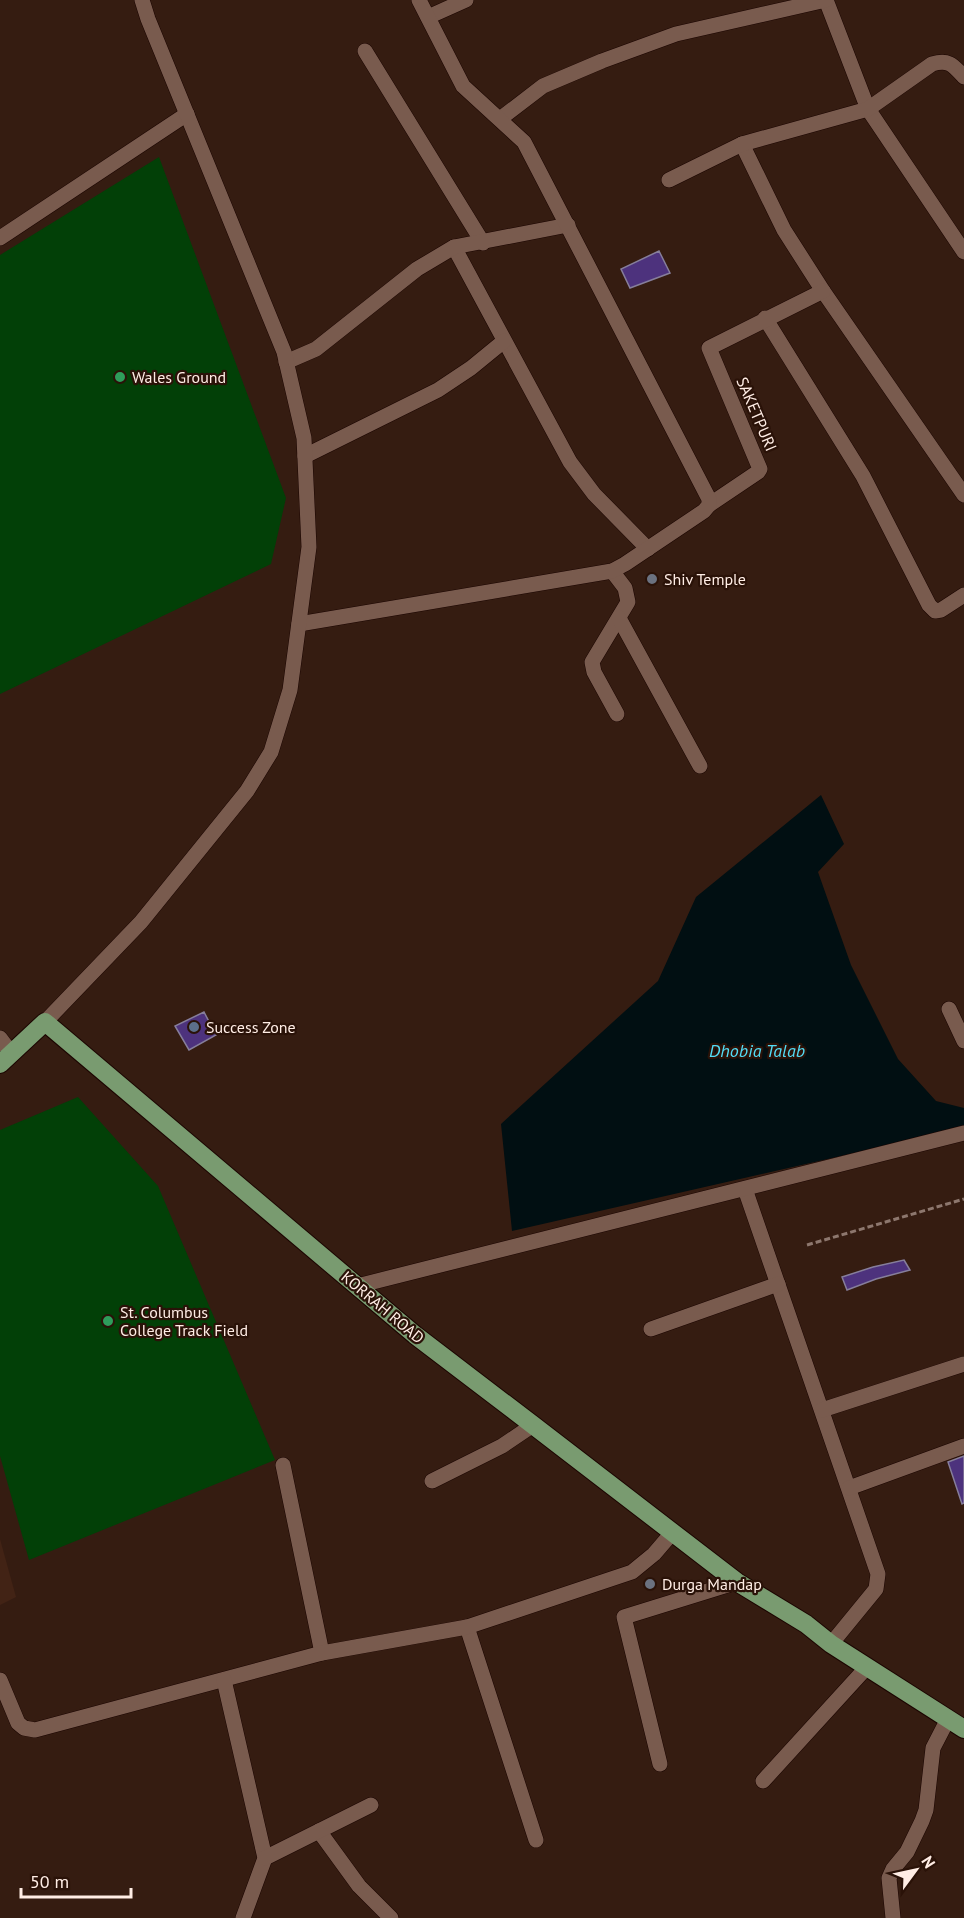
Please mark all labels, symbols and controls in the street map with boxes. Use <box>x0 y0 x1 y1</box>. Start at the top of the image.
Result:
place label: Wales Ground <box>132 367 226 387</box>
marker: Wales Ground <box>113 370 127 384</box>
street label: SAKETPURI <box>732 374 782 454</box>
place label: Shiv Temple <box>664 569 746 589</box>
marker: Shiv Temple <box>645 572 659 586</box>
place label: Success Zone <box>206 1017 296 1037</box>
marker: Success Zone <box>187 1020 201 1034</box>
water label: Dhobia Talab <box>709 1039 805 1062</box>
street label: KORRAH ROAD <box>337 1267 429 1347</box>
place label: St. Columbus College Track Field <box>120 1302 248 1340</box>
marker: St. Columbus College Track Field <box>101 1314 115 1328</box>
place label: Durga Mandap <box>662 1574 762 1594</box>
marker: Durga Mandap <box>643 1577 657 1591</box>
north arrow <box>886 1840 946 1900</box>
text: N <box>917 1852 940 1872</box>
scale bar <box>21 1861 130 1899</box>
text: 50 m <box>30 1870 69 1893</box>

